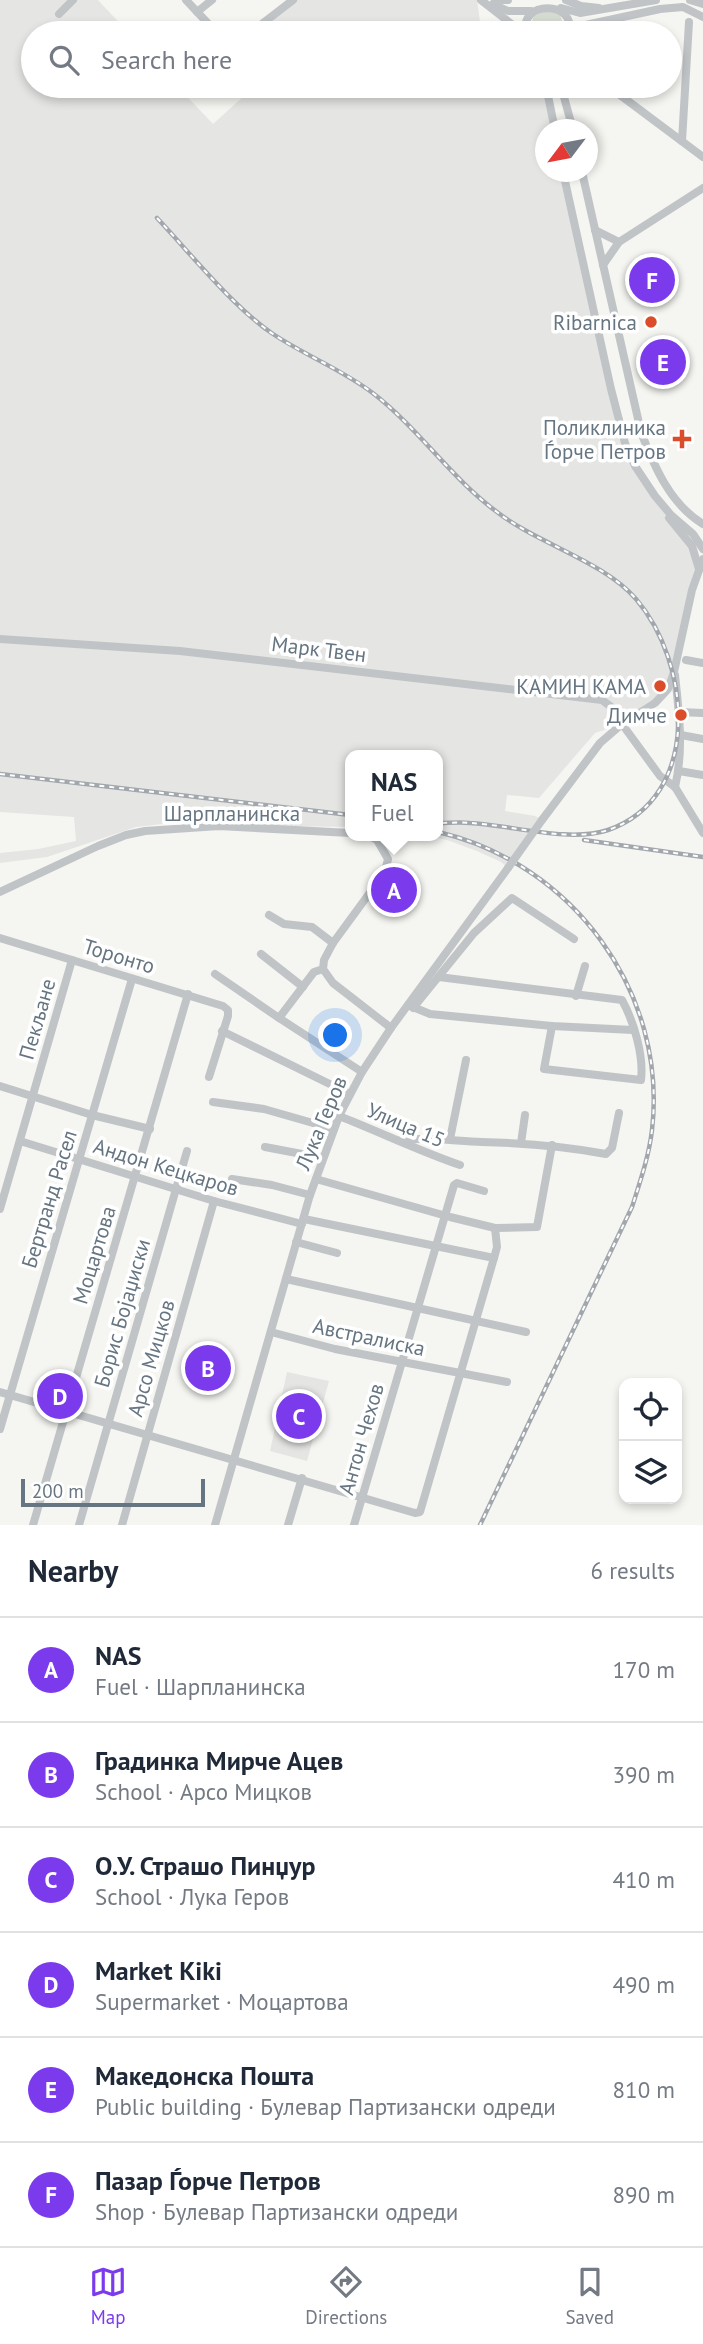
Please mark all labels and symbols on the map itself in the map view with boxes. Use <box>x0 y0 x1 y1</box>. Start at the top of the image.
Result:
north arrow <box>535 119 598 182</box>
pin: F <box>629 254 675 306</box>
place label: Ribarnica <box>553 309 637 336</box>
marker: Ribarnica <box>643 314 659 330</box>
pin: E <box>640 336 686 388</box>
place label: Поликлиника Ѓорче Петров <box>543 414 666 465</box>
marker: Поликлиника Ѓорче Петров <box>672 429 692 449</box>
street label: Марк Твен <box>270 630 368 668</box>
place label: КАМИН КАМА <box>516 673 647 700</box>
marker: КАМИН КАМА <box>652 678 668 694</box>
place label: Димче <box>607 702 667 729</box>
marker: Димче <box>673 707 689 723</box>
street label: Шарпланинска <box>164 800 300 827</box>
pin: A <box>371 864 417 916</box>
street label: Торонто <box>80 932 158 980</box>
street label: Пекљане <box>13 975 61 1063</box>
your location <box>318 1018 352 1052</box>
street label: Лука Геров <box>289 1072 353 1175</box>
street label: Улица 15 <box>363 1097 449 1153</box>
street label: Бертранд Расел <box>15 1127 83 1271</box>
street label: Андон Кецкаров <box>90 1132 242 1202</box>
street label: Моцартова <box>66 1203 122 1307</box>
street label: Борис Бојаџиски <box>88 1236 156 1390</box>
street label: Арсо Мицков <box>121 1296 181 1420</box>
street label: Австралиска <box>310 1312 428 1362</box>
pin: B <box>185 1342 231 1394</box>
pin: D <box>37 1370 83 1422</box>
street label: Антон Чехов <box>332 1380 390 1498</box>
pin: C <box>276 1390 322 1442</box>
scale bar <box>21 1476 205 1508</box>

